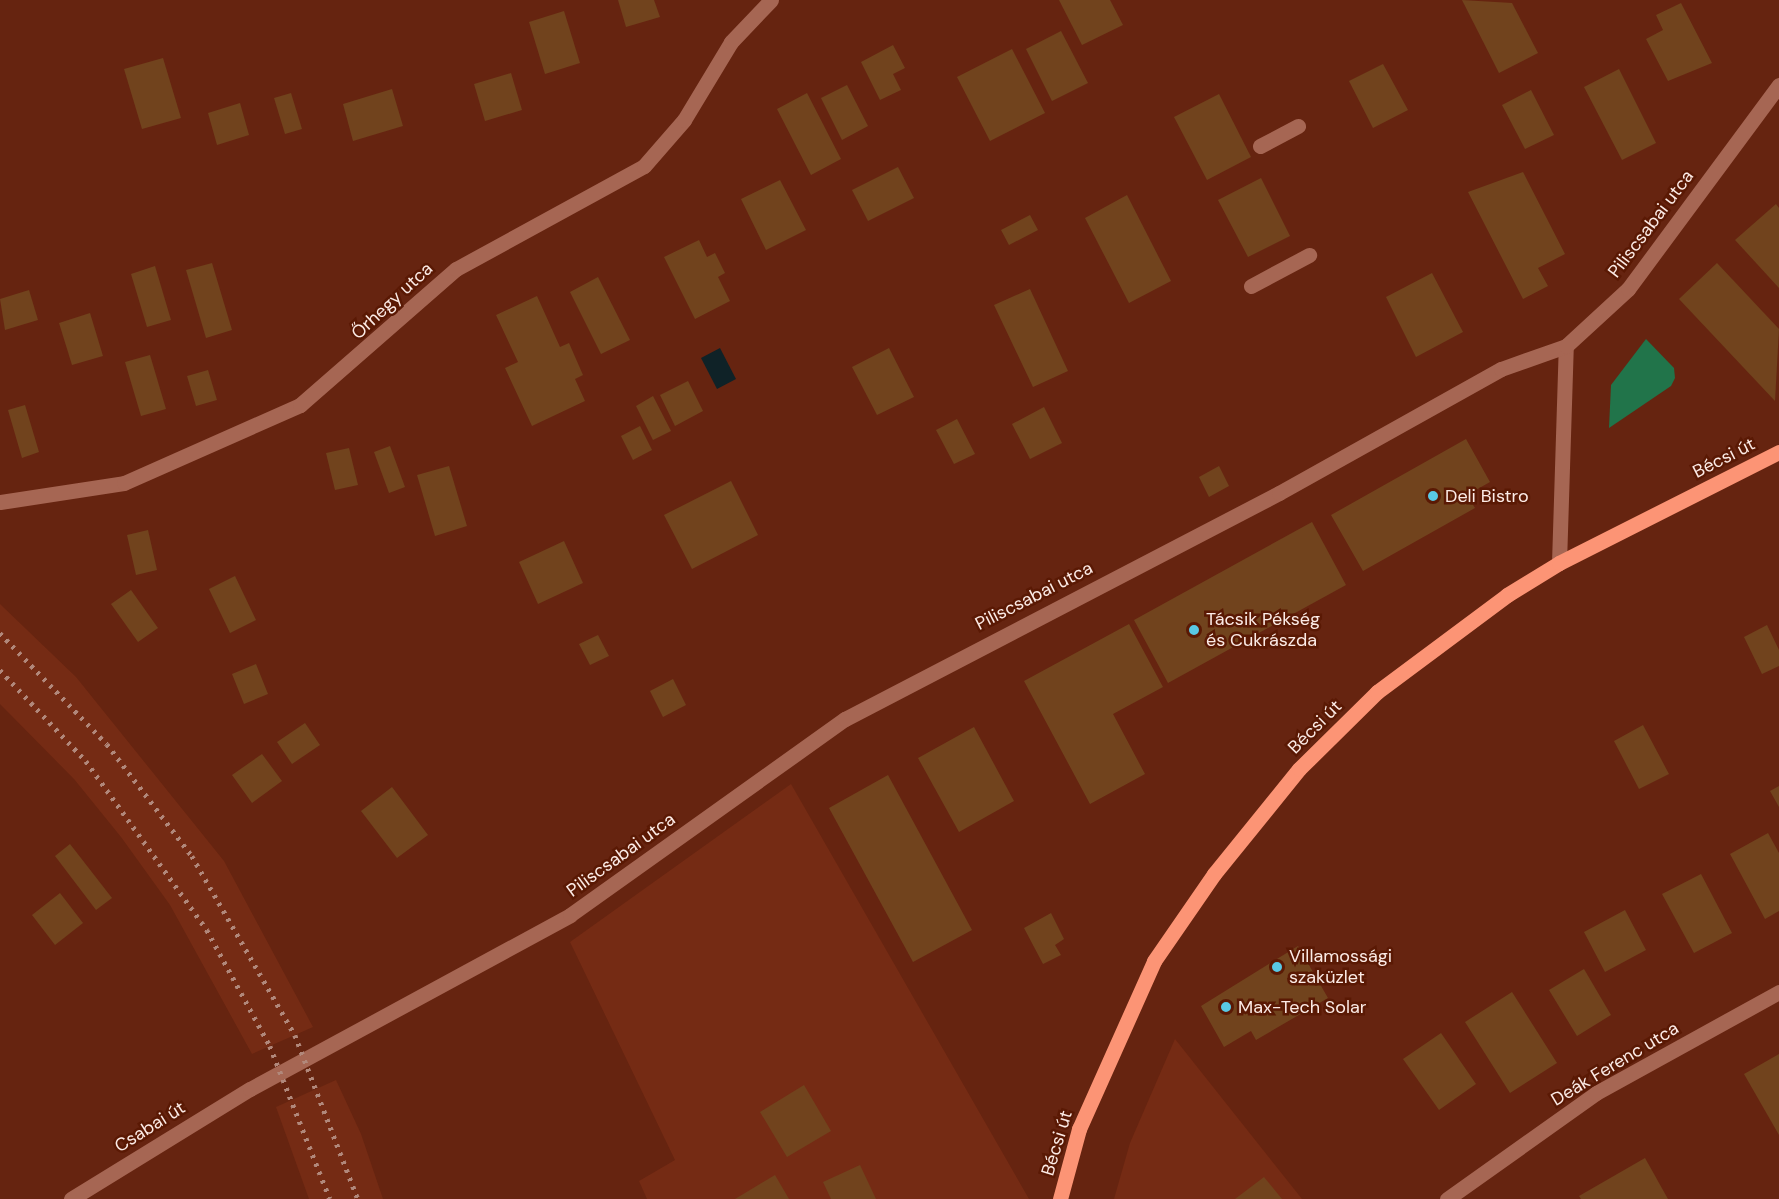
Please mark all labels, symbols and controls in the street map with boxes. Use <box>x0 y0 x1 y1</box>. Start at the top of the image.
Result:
street label: Piliscsabai utca <box>1604 166 1698 282</box>
street label: Őrhegy utca <box>347 258 437 344</box>
street label: Bécsi út <box>1689 433 1759 483</box>
place label: Deli Bistro <box>1445 485 1529 507</box>
marker: Deli Bistro <box>1426 489 1440 503</box>
street label: Piliscsabai utca <box>972 557 1096 635</box>
place label: Tácsik Pékség és Cukrászda <box>1206 609 1320 652</box>
marker: Tácsik Pékség és Cukrászda <box>1187 623 1201 637</box>
street label: Bécsi út <box>1284 696 1346 758</box>
street label: Piliscsabai utca <box>563 808 679 902</box>
place label: Villamossági szaküzlet <box>1289 946 1392 988</box>
marker: Villamossági szaküzlet <box>1270 960 1284 974</box>
place label: Max-Tech Solar <box>1238 996 1366 1018</box>
marker: Max-Tech Solar <box>1219 1000 1233 1014</box>
street label: Deák Ferenc utca <box>1547 1017 1683 1111</box>
street label: Csabai út <box>111 1097 189 1157</box>
street label: Bécsi út <box>1037 1108 1077 1178</box>

